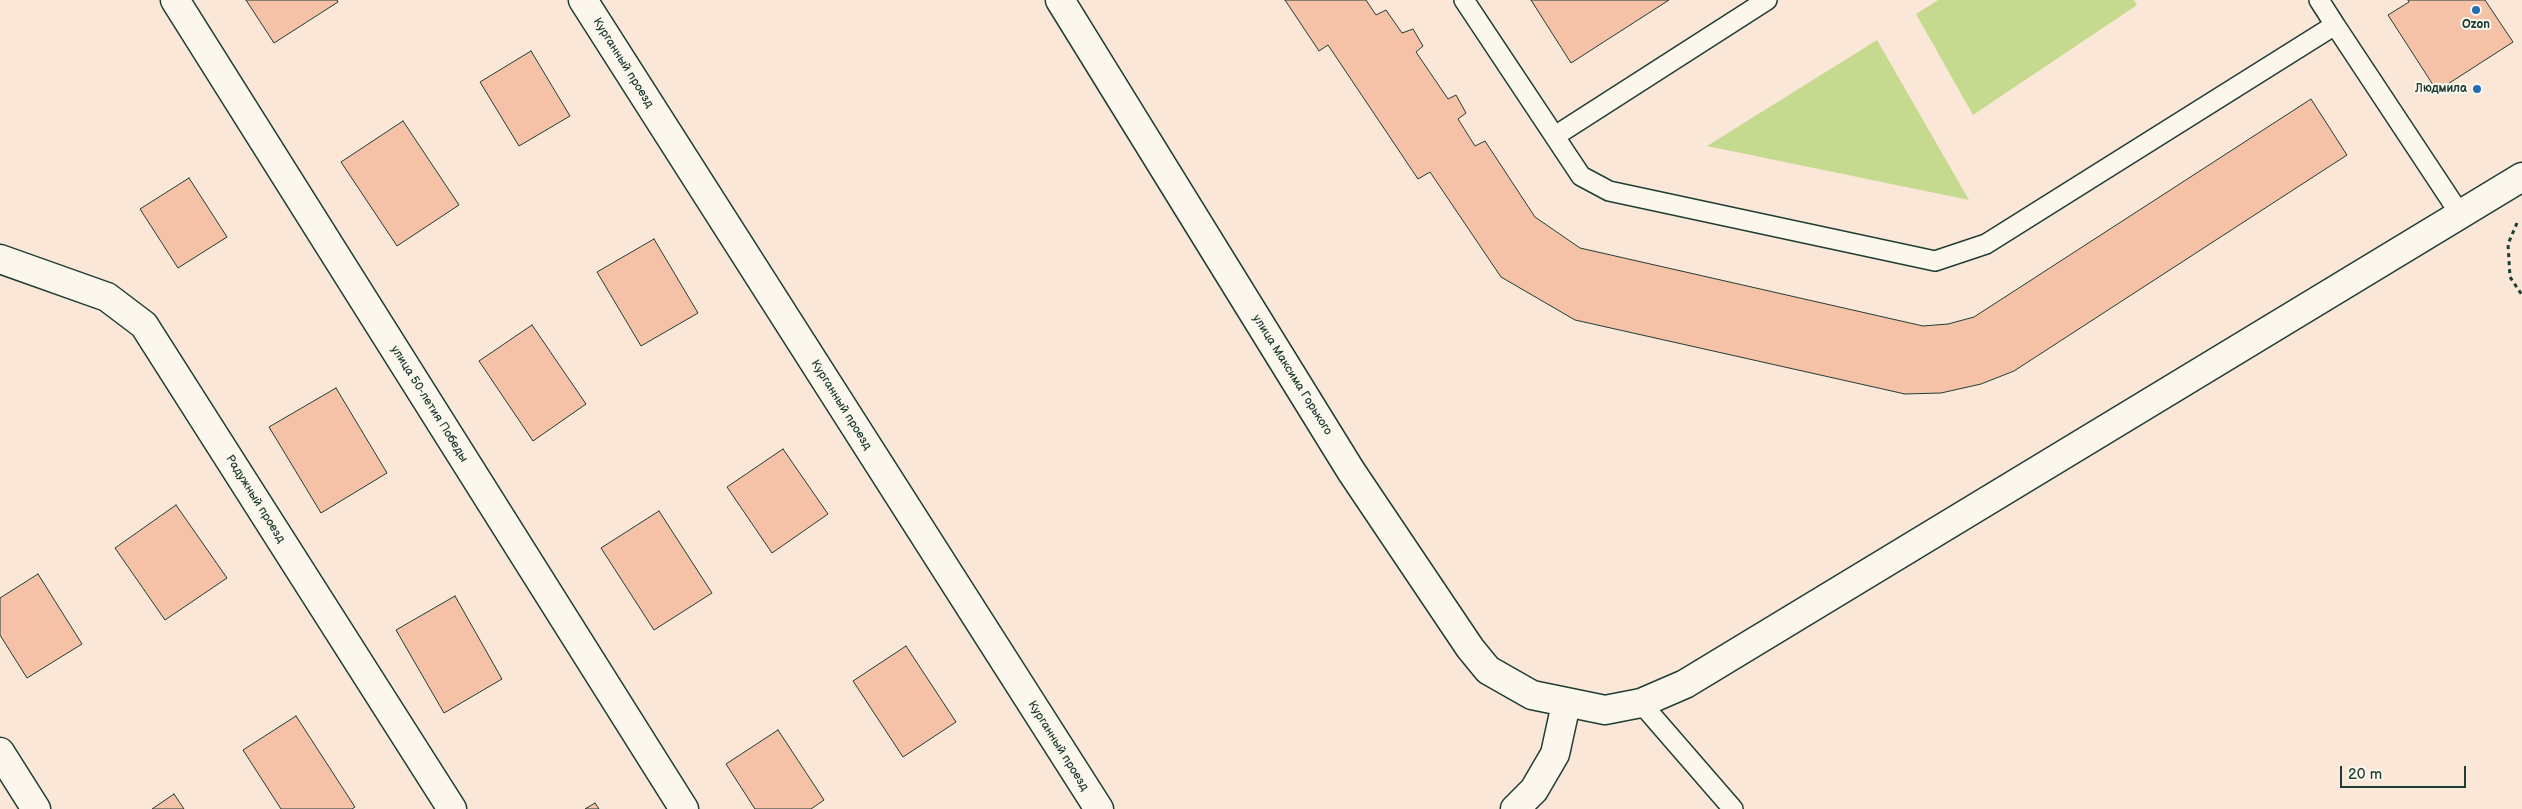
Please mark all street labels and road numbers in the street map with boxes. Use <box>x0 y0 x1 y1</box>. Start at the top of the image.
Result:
street label: Курганный проезд <box>589 15 657 111</box>
street label: улица Максима Горького <box>1249 312 1335 438</box>
street label: улица 50-летия Победы <box>387 343 471 465</box>
street label: Курганный проезд <box>807 357 875 453</box>
street label: Радужный проезд <box>222 452 288 546</box>
street label: Курганный проезд <box>1024 698 1092 794</box>

